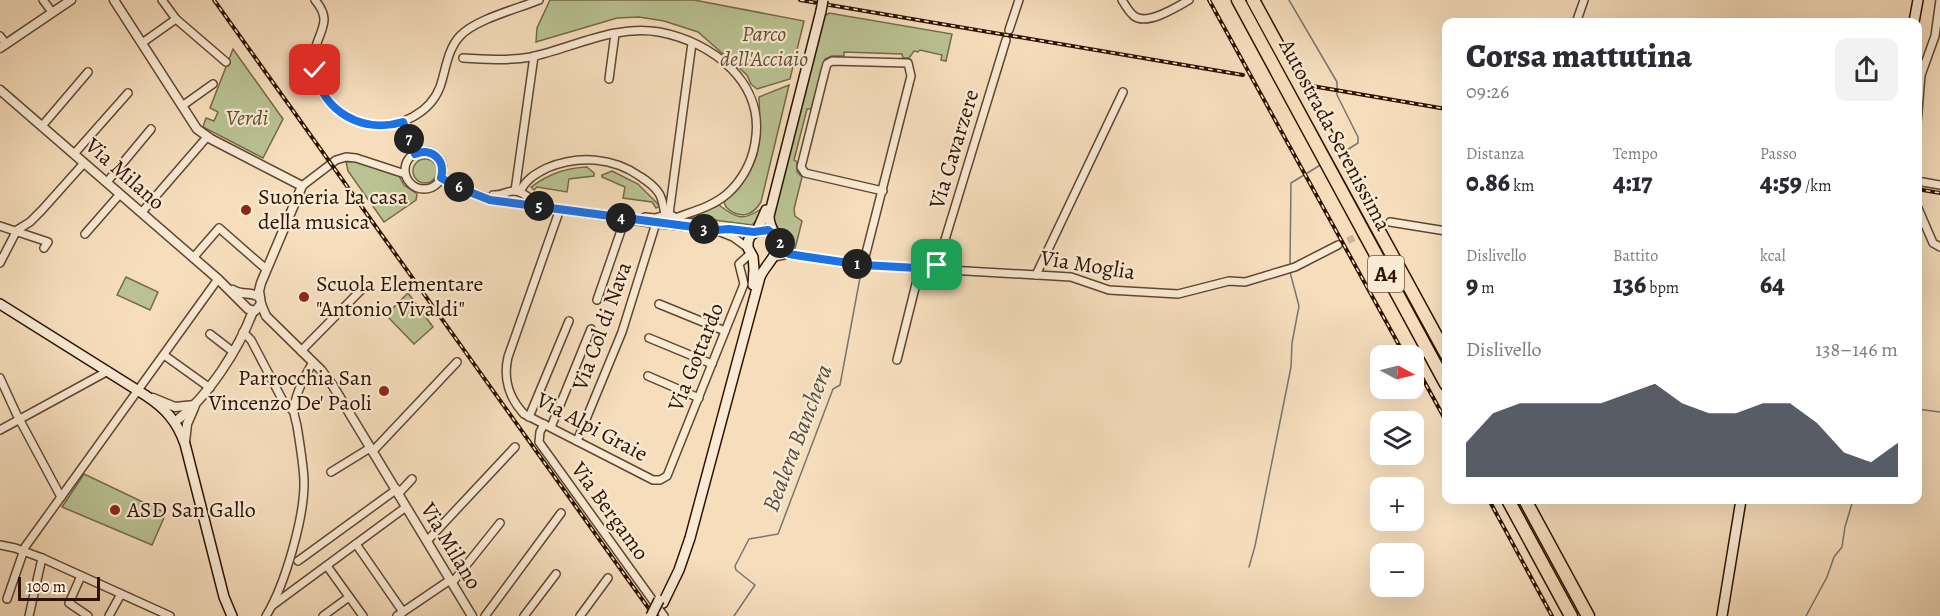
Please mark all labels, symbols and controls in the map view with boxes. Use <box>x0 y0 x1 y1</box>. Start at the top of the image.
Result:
park label: Parco dell'Acciaio <box>720 19 808 74</box>
street label: Autostrada Serenissima <box>1271 33 1399 237</box>
text: Corsa mattutina <box>1466 33 1692 78</box>
button: share <box>1835 38 1898 101</box>
pin <box>289 44 340 95</box>
icon: check <box>298 53 331 86</box>
text: 09:26 <box>1466 78 1509 105</box>
street label: Via Cavarzere <box>921 86 986 213</box>
park label: Verdi <box>226 103 268 133</box>
pin: 7 <box>394 124 424 154</box>
text: 7 <box>406 128 412 150</box>
street label: Via Milano <box>78 130 171 217</box>
text: Distanza <box>1466 143 1525 165</box>
text: Tempo <box>1613 143 1658 165</box>
text: Passo <box>1760 143 1797 165</box>
text: 0.86 <box>1466 165 1510 200</box>
text: 4:17 <box>1613 165 1652 200</box>
text: 4:59 <box>1760 165 1802 200</box>
pin: 6 <box>444 172 474 202</box>
text: km <box>1510 175 1534 197</box>
text: /km <box>1802 175 1832 197</box>
text: 6 <box>455 176 463 198</box>
place label: Suoneria La casa della musica <box>258 182 409 237</box>
pin: 5 <box>524 191 554 221</box>
text: 5 <box>536 195 542 217</box>
marker: Suoneria La casa della musica <box>239 203 253 217</box>
pin: 4 <box>606 203 636 233</box>
text: 4 <box>617 207 625 229</box>
pin: 3 <box>689 214 719 244</box>
text: 3 <box>701 218 707 240</box>
pin: 2 <box>765 228 795 258</box>
text: 2 <box>776 232 784 254</box>
pin <box>911 239 962 290</box>
street label: Via Moglia <box>1038 243 1138 287</box>
text: Dislivello <box>1466 245 1526 267</box>
text: Battito <box>1613 245 1658 267</box>
text: kcal <box>1760 245 1786 267</box>
icon: arrive <box>920 248 953 281</box>
pin: 1 <box>842 249 872 279</box>
text: 1 <box>854 253 860 275</box>
road number: A4 <box>1368 256 1404 292</box>
street label: Via Col di Nava <box>565 257 639 395</box>
text: 9 <box>1466 267 1478 302</box>
text: 136 <box>1613 267 1646 302</box>
text: 64 <box>1760 267 1785 302</box>
place label: Scuola Elementare "Antonio Vivaldi" <box>316 269 483 324</box>
text: m <box>1478 277 1495 299</box>
text: bpm <box>1646 277 1679 299</box>
marker: Scuola Elementare "Antonio Vivaldi" <box>297 290 311 304</box>
street label: Via Gottardo <box>660 298 731 417</box>
text: Dislivello <box>1466 336 1542 363</box>
text: 138–146 m <box>1815 336 1898 363</box>
north arrow <box>1370 345 1424 399</box>
map controls <box>1370 345 1424 597</box>
water label: Bealera Banchera <box>754 360 840 516</box>
place label: Parrocchia San Vincenzo De' Paoli <box>207 363 372 418</box>
marker: Parrocchia San Vincenzo De' Paoli <box>377 384 391 398</box>
street label: Via Alpi Graie <box>530 385 653 469</box>
button: layers <box>1370 411 1424 465</box>
street label: Via Bergamo <box>564 455 656 566</box>
button: + <box>1370 477 1424 531</box>
place label: ASD San Gallo <box>126 495 256 525</box>
street label: Via Milano <box>413 496 489 595</box>
marker: ASD San Gallo <box>108 503 122 517</box>
button: − <box>1370 543 1424 597</box>
scale bar <box>18 574 100 602</box>
text: 100 m <box>27 576 66 598</box>

